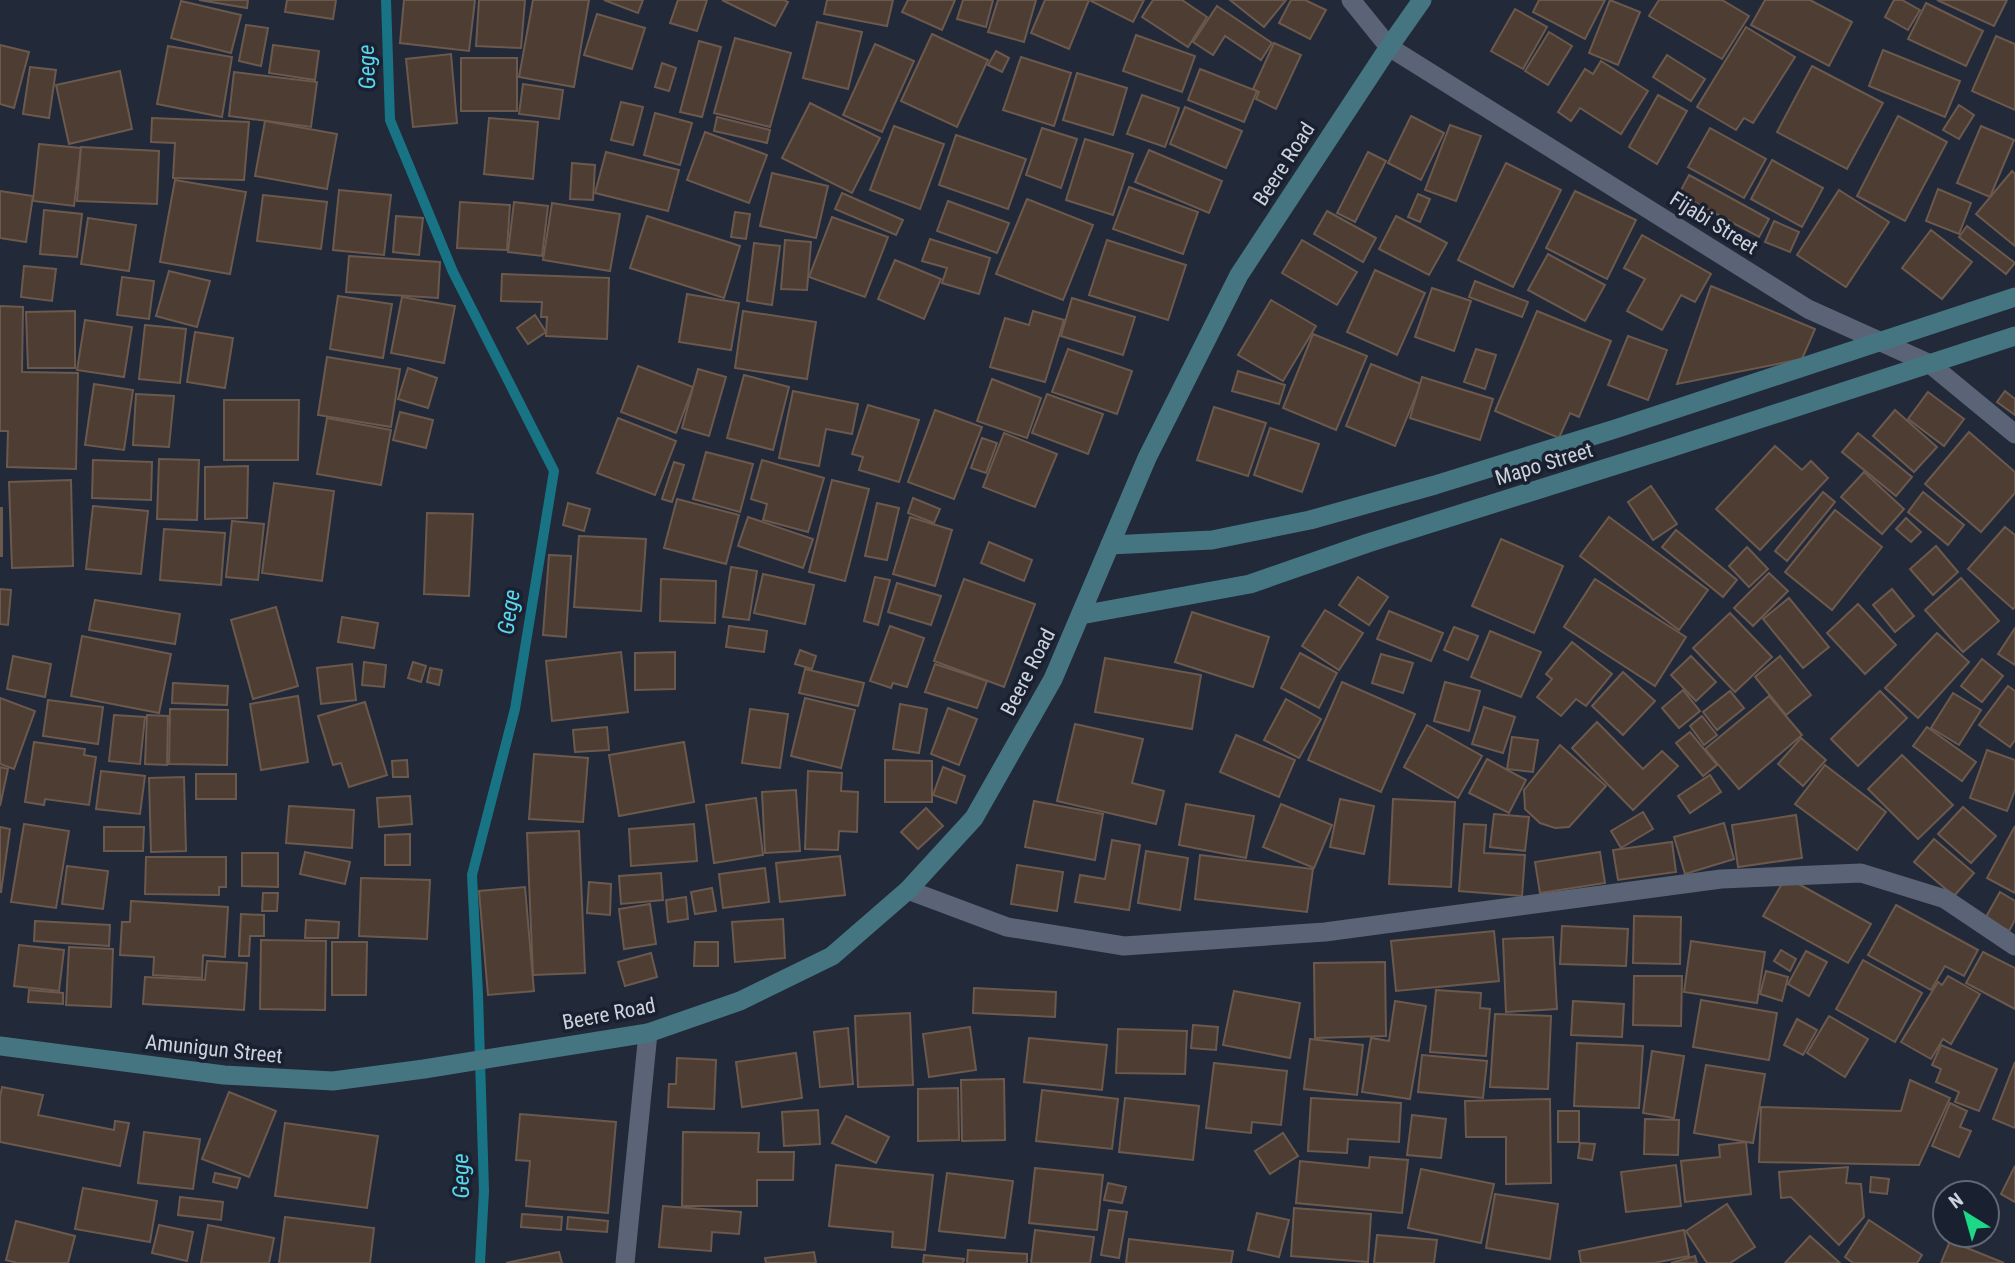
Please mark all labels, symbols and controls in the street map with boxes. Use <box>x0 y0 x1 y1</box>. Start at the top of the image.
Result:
water label: Gege <box>353 44 381 90</box>
street label: Beere Road <box>1248 118 1320 210</box>
street label: Fijabi Street <box>1666 187 1762 259</box>
street label: Mapo Street <box>1492 438 1596 490</box>
water label: Gege <box>492 588 526 636</box>
street label: Beere Road <box>996 625 1060 719</box>
street label: Beere Road <box>560 993 658 1035</box>
street label: Amunigun Street <box>144 1030 284 1068</box>
water label: Gege <box>447 1153 475 1199</box>
north arrow <box>1931 1179 2001 1249</box>
text: N <box>1945 1188 1968 1214</box>

